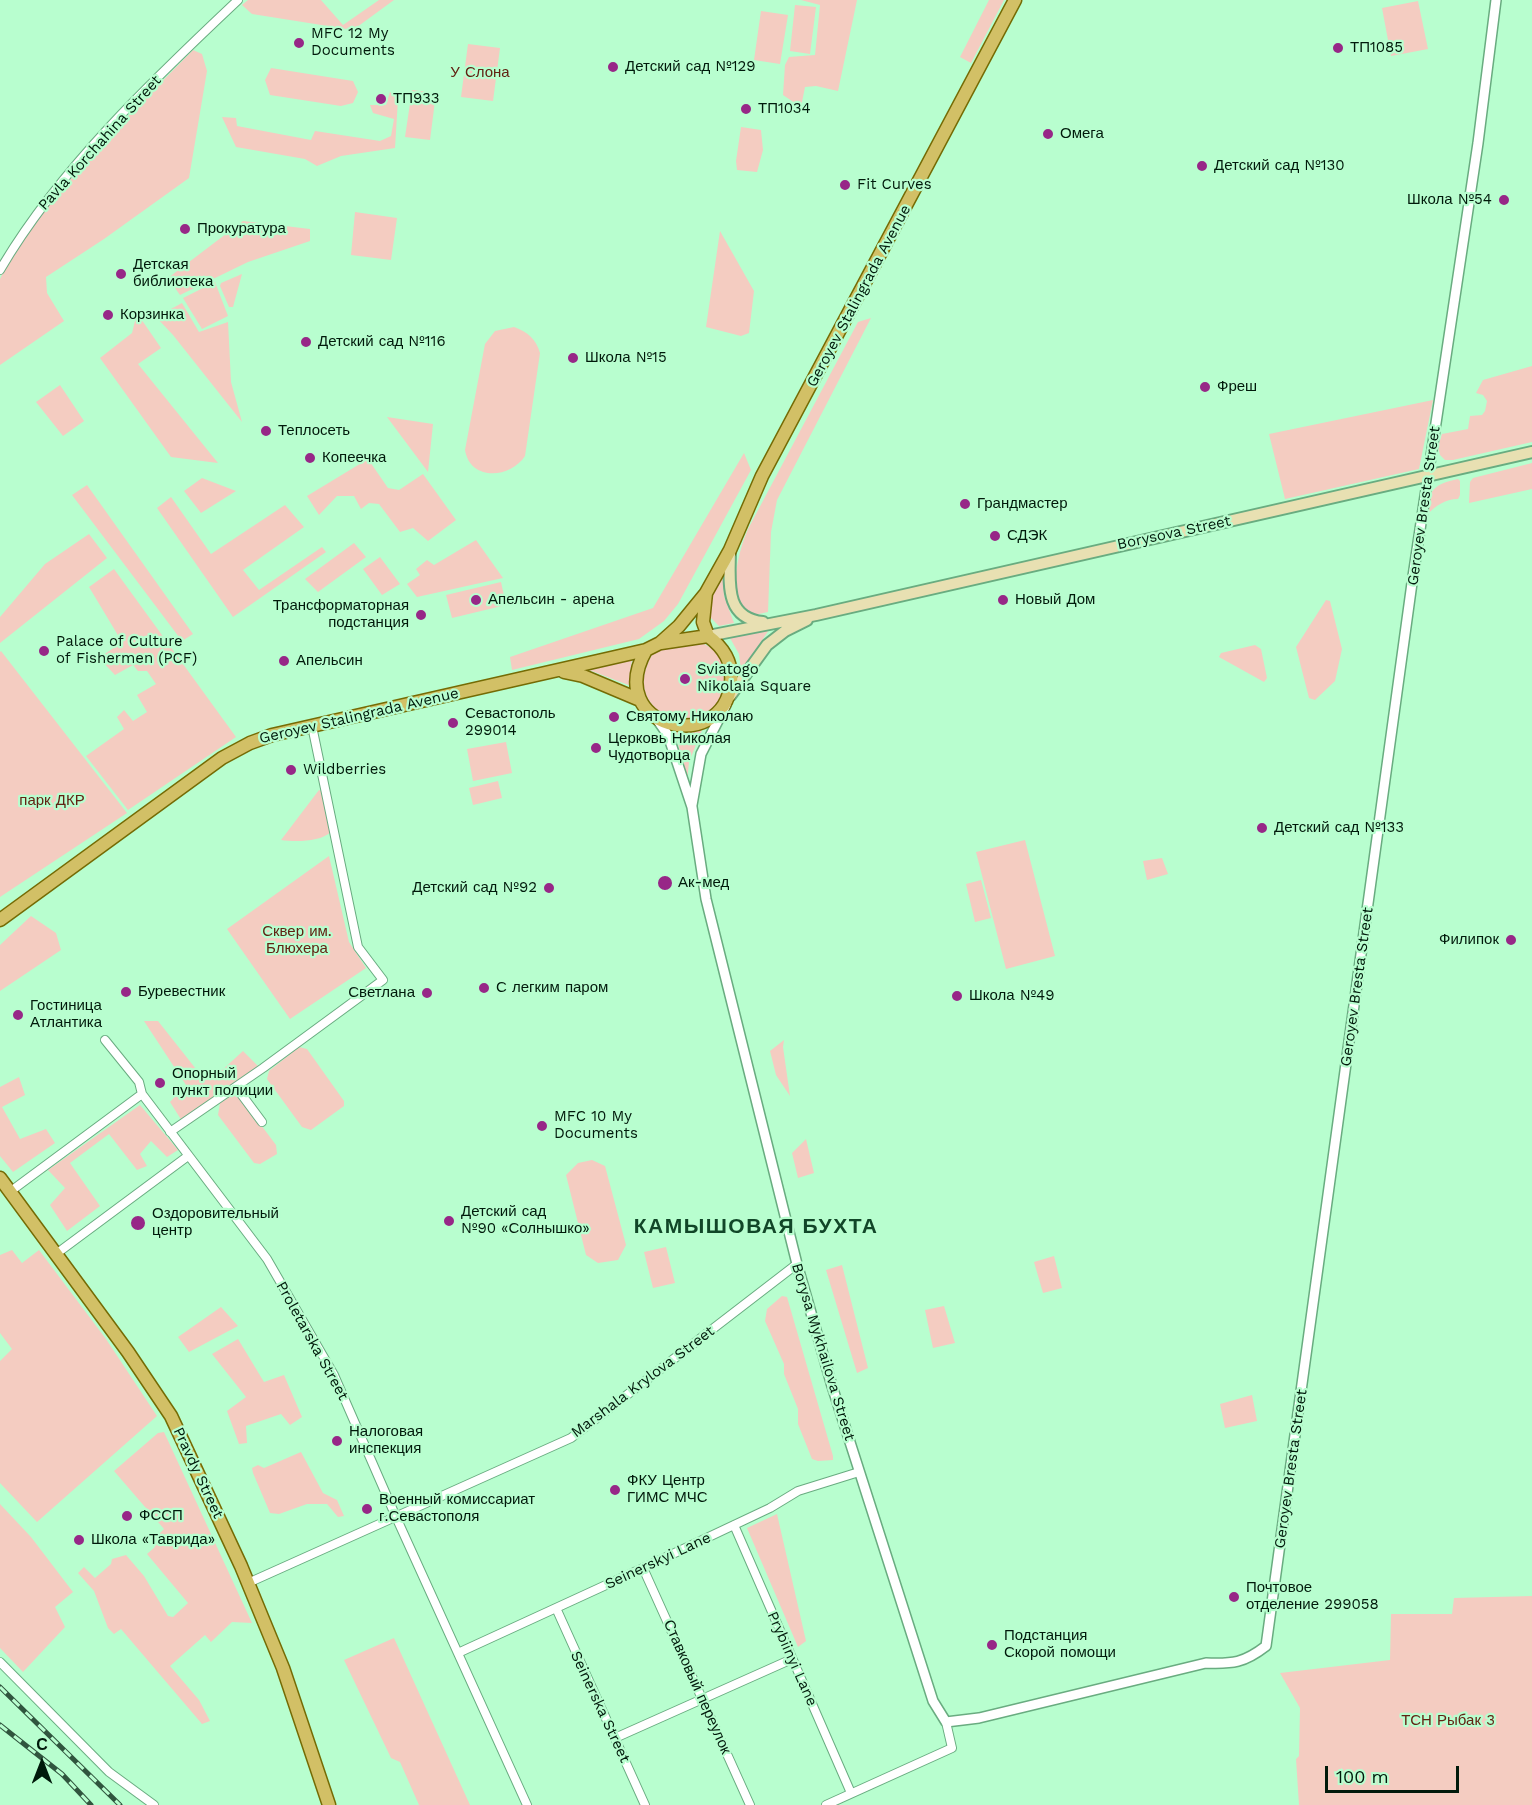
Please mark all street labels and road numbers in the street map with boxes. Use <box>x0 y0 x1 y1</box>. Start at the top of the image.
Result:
street label: Pavla Korchahina Street <box>35 72 165 214</box>
street label: Geroyev Stalingrada Avenue <box>803 202 915 390</box>
street label: Geroyev Bresta Street <box>1404 425 1444 587</box>
street label: Borysova Street <box>1116 512 1232 554</box>
street label: Geroyev Stalingrada Avenue <box>258 684 460 748</box>
street label: Geroyev Bresta Street <box>1337 906 1377 1068</box>
street label: Borysa Mykhailova Street <box>787 1261 859 1443</box>
street label: Proletarska Street <box>272 1279 352 1403</box>
street label: Marshala Krylova Street <box>568 1322 718 1442</box>
street label: Geroyev Bresta Street <box>1271 1388 1311 1550</box>
street label: Pravdy Street <box>169 1425 227 1521</box>
street label: Seinerskyi Lane <box>602 1529 714 1593</box>
street label: Prybiinyi Lane <box>763 1609 821 1709</box>
street label: Ставковый переулок <box>659 1617 735 1757</box>
street label: Seinerska Street <box>566 1648 634 1766</box>

